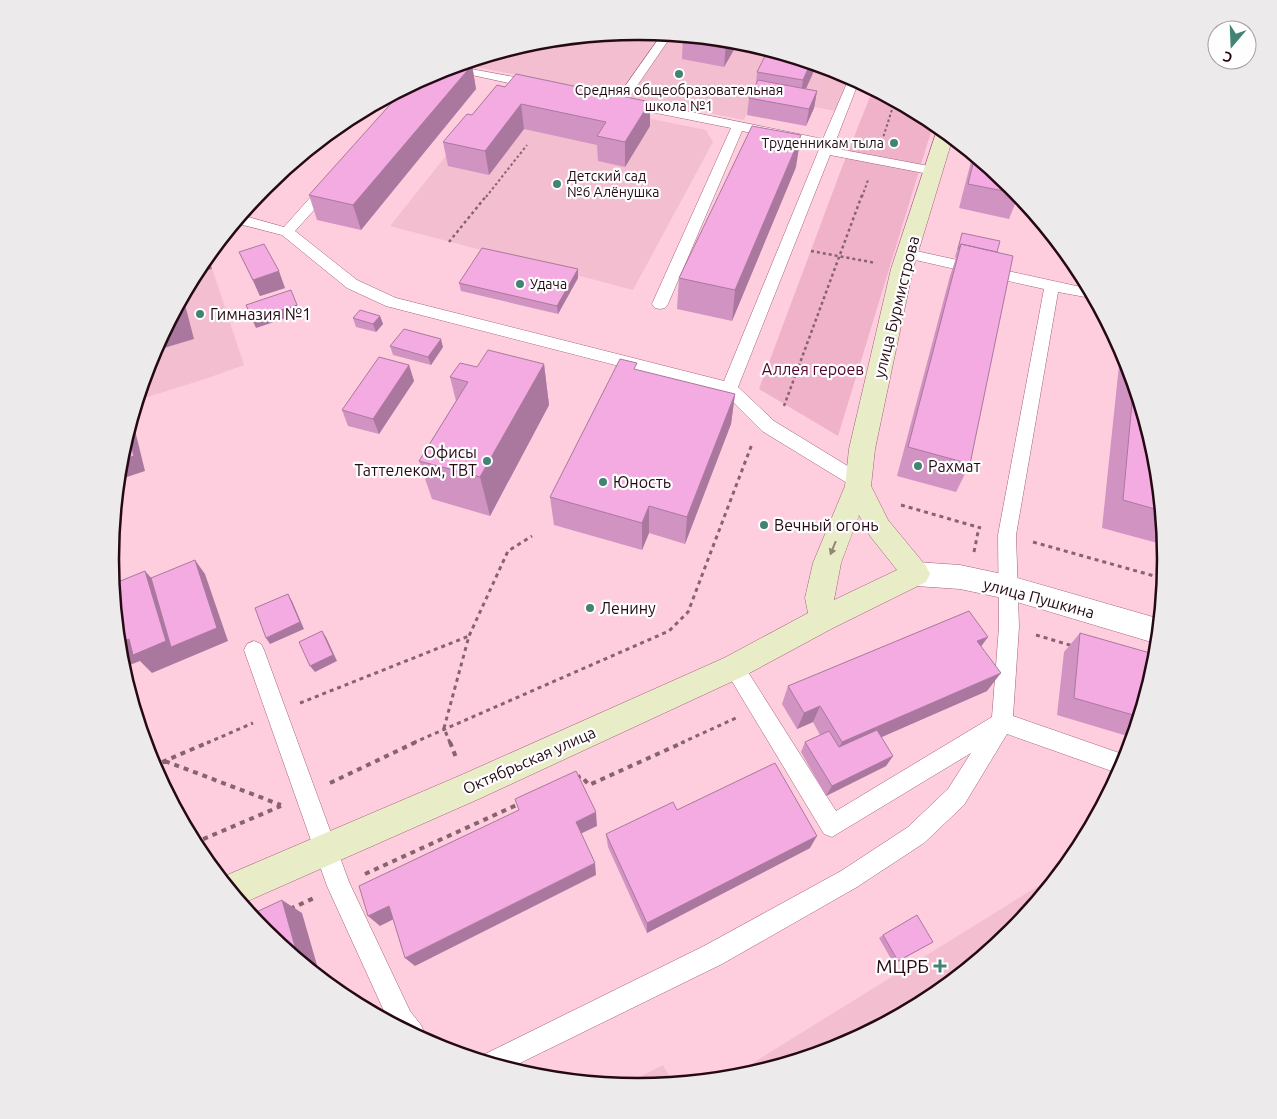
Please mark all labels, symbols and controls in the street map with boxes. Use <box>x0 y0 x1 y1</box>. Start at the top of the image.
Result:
north arrow <box>1207 20 1257 70</box>
text: С <box>1221 48 1235 66</box>
marker: Средняя общеобразовательная школа №1 <box>673 68 685 80</box>
place label: Средняя общеобразовательная школа №1 <box>575 82 783 114</box>
place label: Труденникам тыла <box>761 135 884 151</box>
marker: Труденникам тыла <box>888 137 900 149</box>
place label: Детский сад №6 Алёнушка <box>567 168 660 200</box>
marker: Детский сад №6 Алёнушка <box>551 178 563 190</box>
street label: улица Бурмистрова <box>870 234 922 380</box>
place label: Удача <box>530 276 567 292</box>
marker: Удача <box>514 278 526 290</box>
place label: Гимназия №1 <box>210 305 311 323</box>
marker: Гимназия №1 <box>194 308 206 320</box>
park label: Аллея героев <box>762 360 864 378</box>
place label: Офисы Таттелеком, ТВТ <box>355 443 477 479</box>
marker: Офисы Таттелеком, ТВТ <box>481 455 493 467</box>
place label: Рахмат <box>928 457 981 475</box>
marker: Рахмат <box>912 460 924 472</box>
place label: Юность <box>613 473 671 491</box>
marker: Юность <box>597 476 609 488</box>
place label: Вечный огонь <box>774 516 879 534</box>
marker: Вечный огонь <box>758 519 770 531</box>
one-way arrow <box>829 541 837 556</box>
street label: улица Пушкина <box>981 574 1097 622</box>
place label: Ленину <box>600 599 656 617</box>
marker: Ленину <box>584 602 596 614</box>
street label: Октябрьская улица <box>460 723 598 797</box>
place label: МЦРБ <box>876 955 929 977</box>
marker: МЦРБ <box>933 959 947 973</box>

